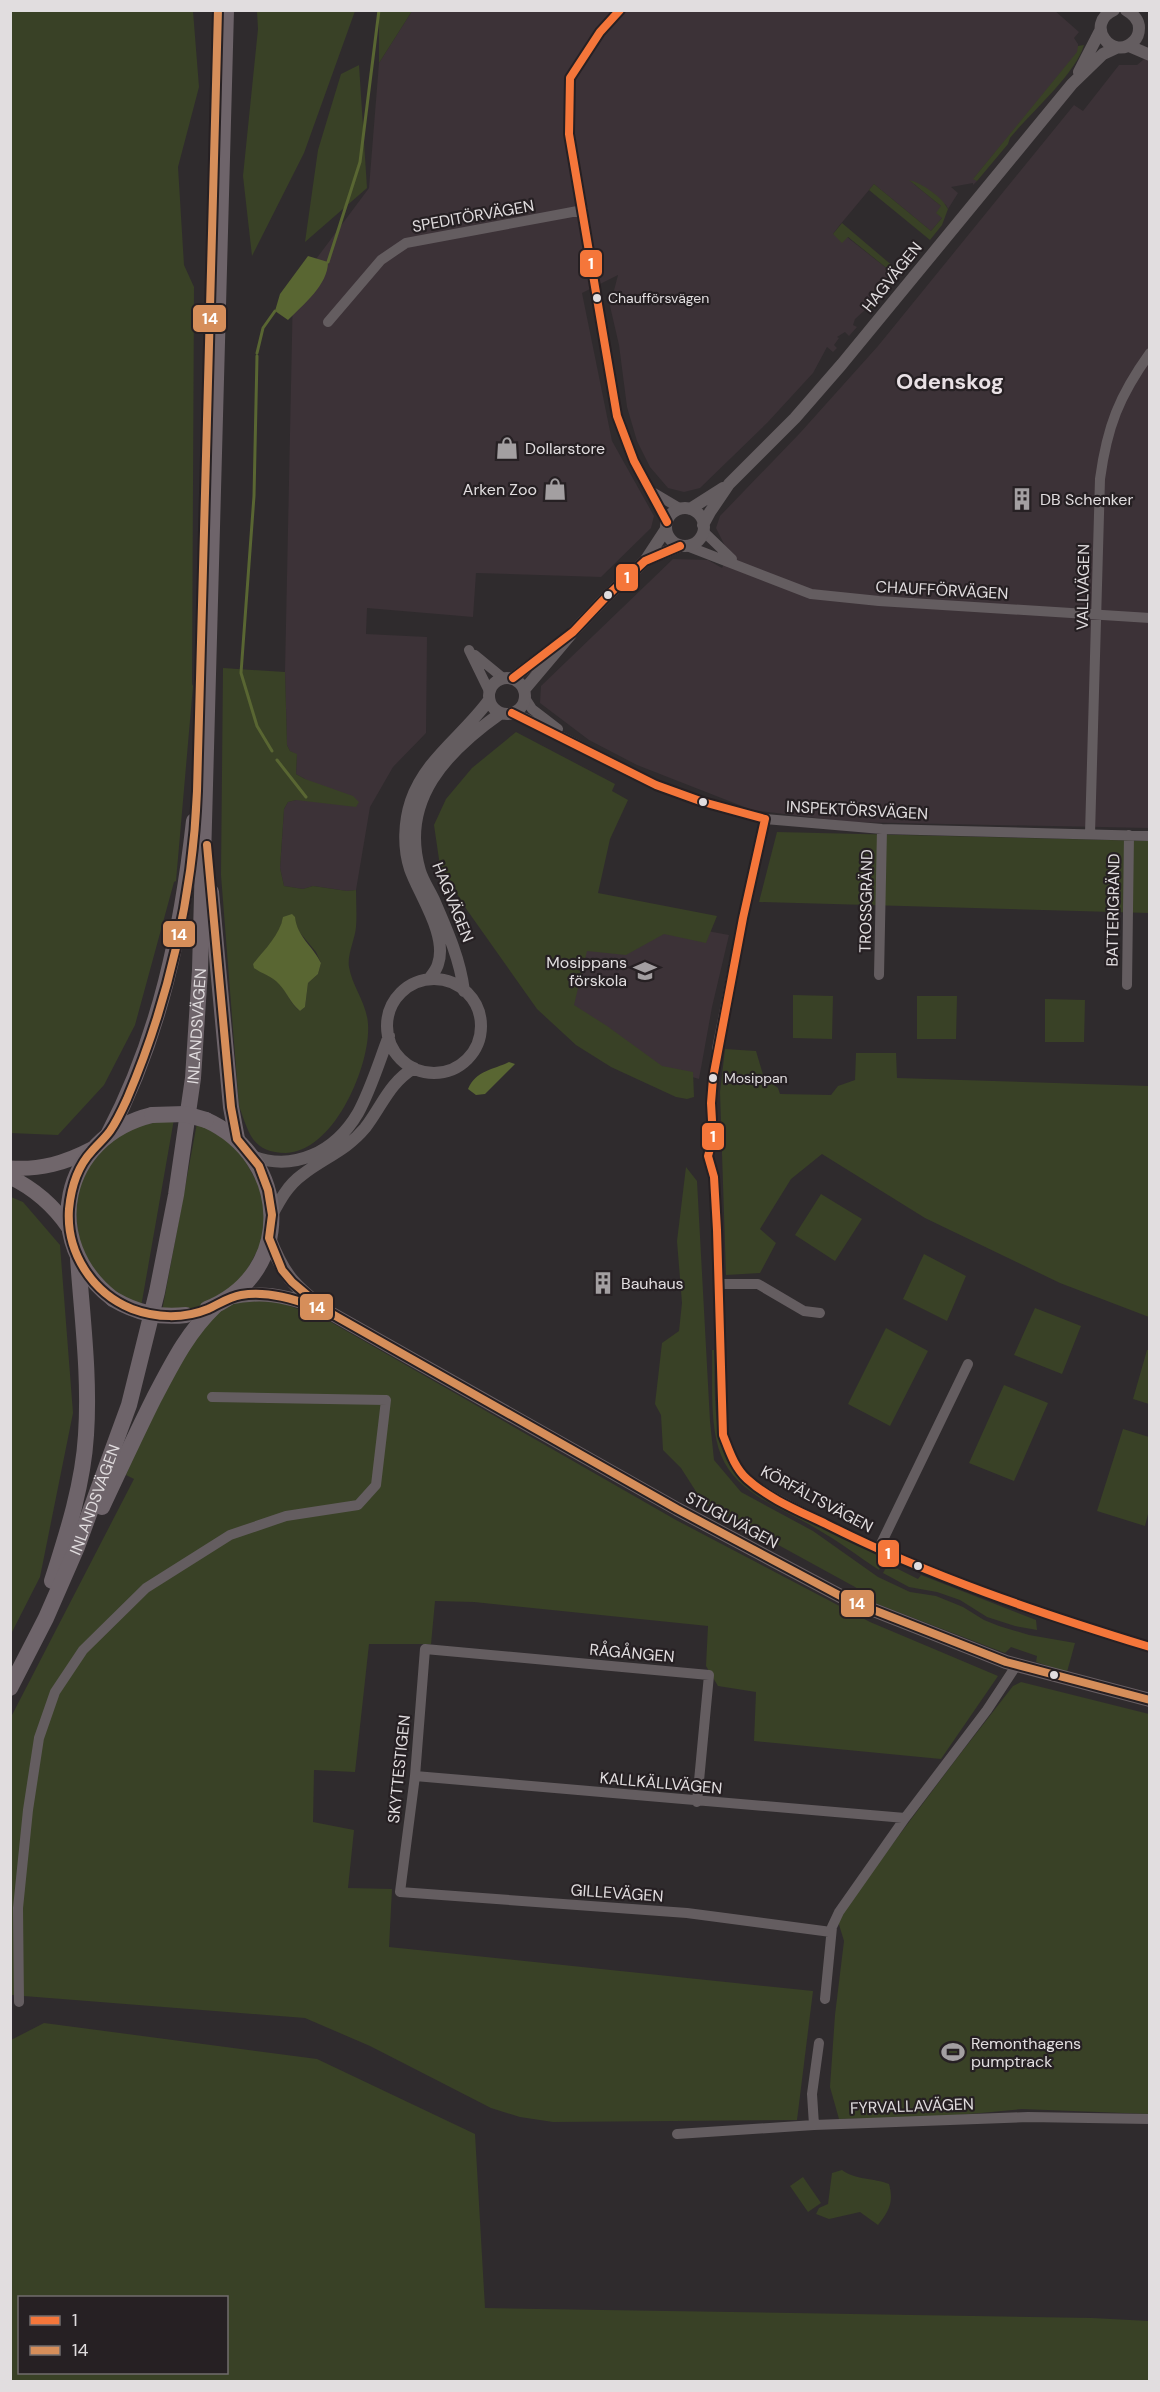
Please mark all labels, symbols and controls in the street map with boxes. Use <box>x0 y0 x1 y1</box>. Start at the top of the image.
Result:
street label: SPEDITÖRVÄGEN <box>410 195 536 237</box>
street label: HAGVÄGEN <box>857 238 927 316</box>
line badge: 1 <box>579 249 603 278</box>
text: 1 <box>588 253 594 274</box>
place label: Chaufförsvägen <box>608 289 709 307</box>
marker: Chaufförsvägen <box>591 292 603 304</box>
line badge: 14 <box>192 304 227 333</box>
text: 14 <box>202 308 218 329</box>
district label: Odenskog <box>896 367 1004 396</box>
shop icon: Dollarstore <box>494 435 520 461</box>
place label: Dollarstore <box>525 438 605 459</box>
shop icon: Arken Zoo <box>542 476 568 502</box>
place label: Arken Zoo <box>463 479 537 500</box>
building icon: DB Schenker <box>1009 486 1035 512</box>
place label: DB Schenker <box>1040 489 1133 510</box>
street label: VALLVÄGEN <box>1072 544 1094 630</box>
line badge: 1 <box>615 563 639 592</box>
text: 1 <box>624 567 630 588</box>
street label: CHAUFFÖRVÄGEN <box>875 576 1009 604</box>
unlabelled marker <box>602 589 614 601</box>
unlabelled marker <box>697 796 709 808</box>
street label: INSPEKTÖRSVÄGEN <box>785 796 929 824</box>
street label: TROSSGRÄND <box>855 849 877 953</box>
street label: BATTERIGRÄND <box>1102 853 1124 967</box>
street label: HAGVÄGEN <box>427 859 479 945</box>
line badge: 14 <box>162 920 196 948</box>
text: 14 <box>171 924 187 945</box>
place label: Mosippans förskola <box>546 952 627 991</box>
school or university icon: Mosippans förskola <box>632 958 658 984</box>
street label: INLANDSVÄGEN <box>182 967 211 1086</box>
place label: Mosippan <box>724 1069 788 1087</box>
marker: Mosippan <box>707 1072 719 1084</box>
line badge: 1 <box>701 1122 725 1151</box>
text: 1 <box>710 1126 716 1147</box>
building icon: Bauhaus <box>590 1270 616 1296</box>
place label: Bauhaus <box>621 1273 684 1294</box>
line badge: 14 <box>299 1293 334 1321</box>
text: 14 <box>309 1297 325 1318</box>
street label: INLANDSVÄGEN <box>64 1441 124 1558</box>
street label: KÖRFÄLTSVÄGEN <box>757 1461 877 1537</box>
street label: STUGUVÄGEN <box>682 1487 782 1553</box>
line badge: 1 <box>877 1539 900 1568</box>
text: 1 <box>885 1543 891 1564</box>
unlabelled marker <box>912 1560 924 1572</box>
line badge: 14 <box>840 1589 875 1618</box>
text: 14 <box>849 1593 865 1614</box>
street label: RÅGÅNGEN <box>588 1639 676 1667</box>
unlabelled marker <box>1048 1669 1060 1681</box>
street label: SKYTTESTIGEN <box>383 1714 415 1824</box>
street label: KALLKÄLLVÄGEN <box>599 1767 723 1799</box>
street label: GILLEVÄGEN <box>570 1879 664 1907</box>
place label: Remonthagens pumptrack <box>971 2033 1081 2072</box>
sports icon: Remonthagens pumptrack <box>940 2039 966 2065</box>
street label: FYRVALLAVÄGEN <box>850 2093 974 2119</box>
legend <box>18 2296 228 2374</box>
text: 1 <box>72 2308 78 2332</box>
text: 14 <box>72 2338 89 2362</box>

